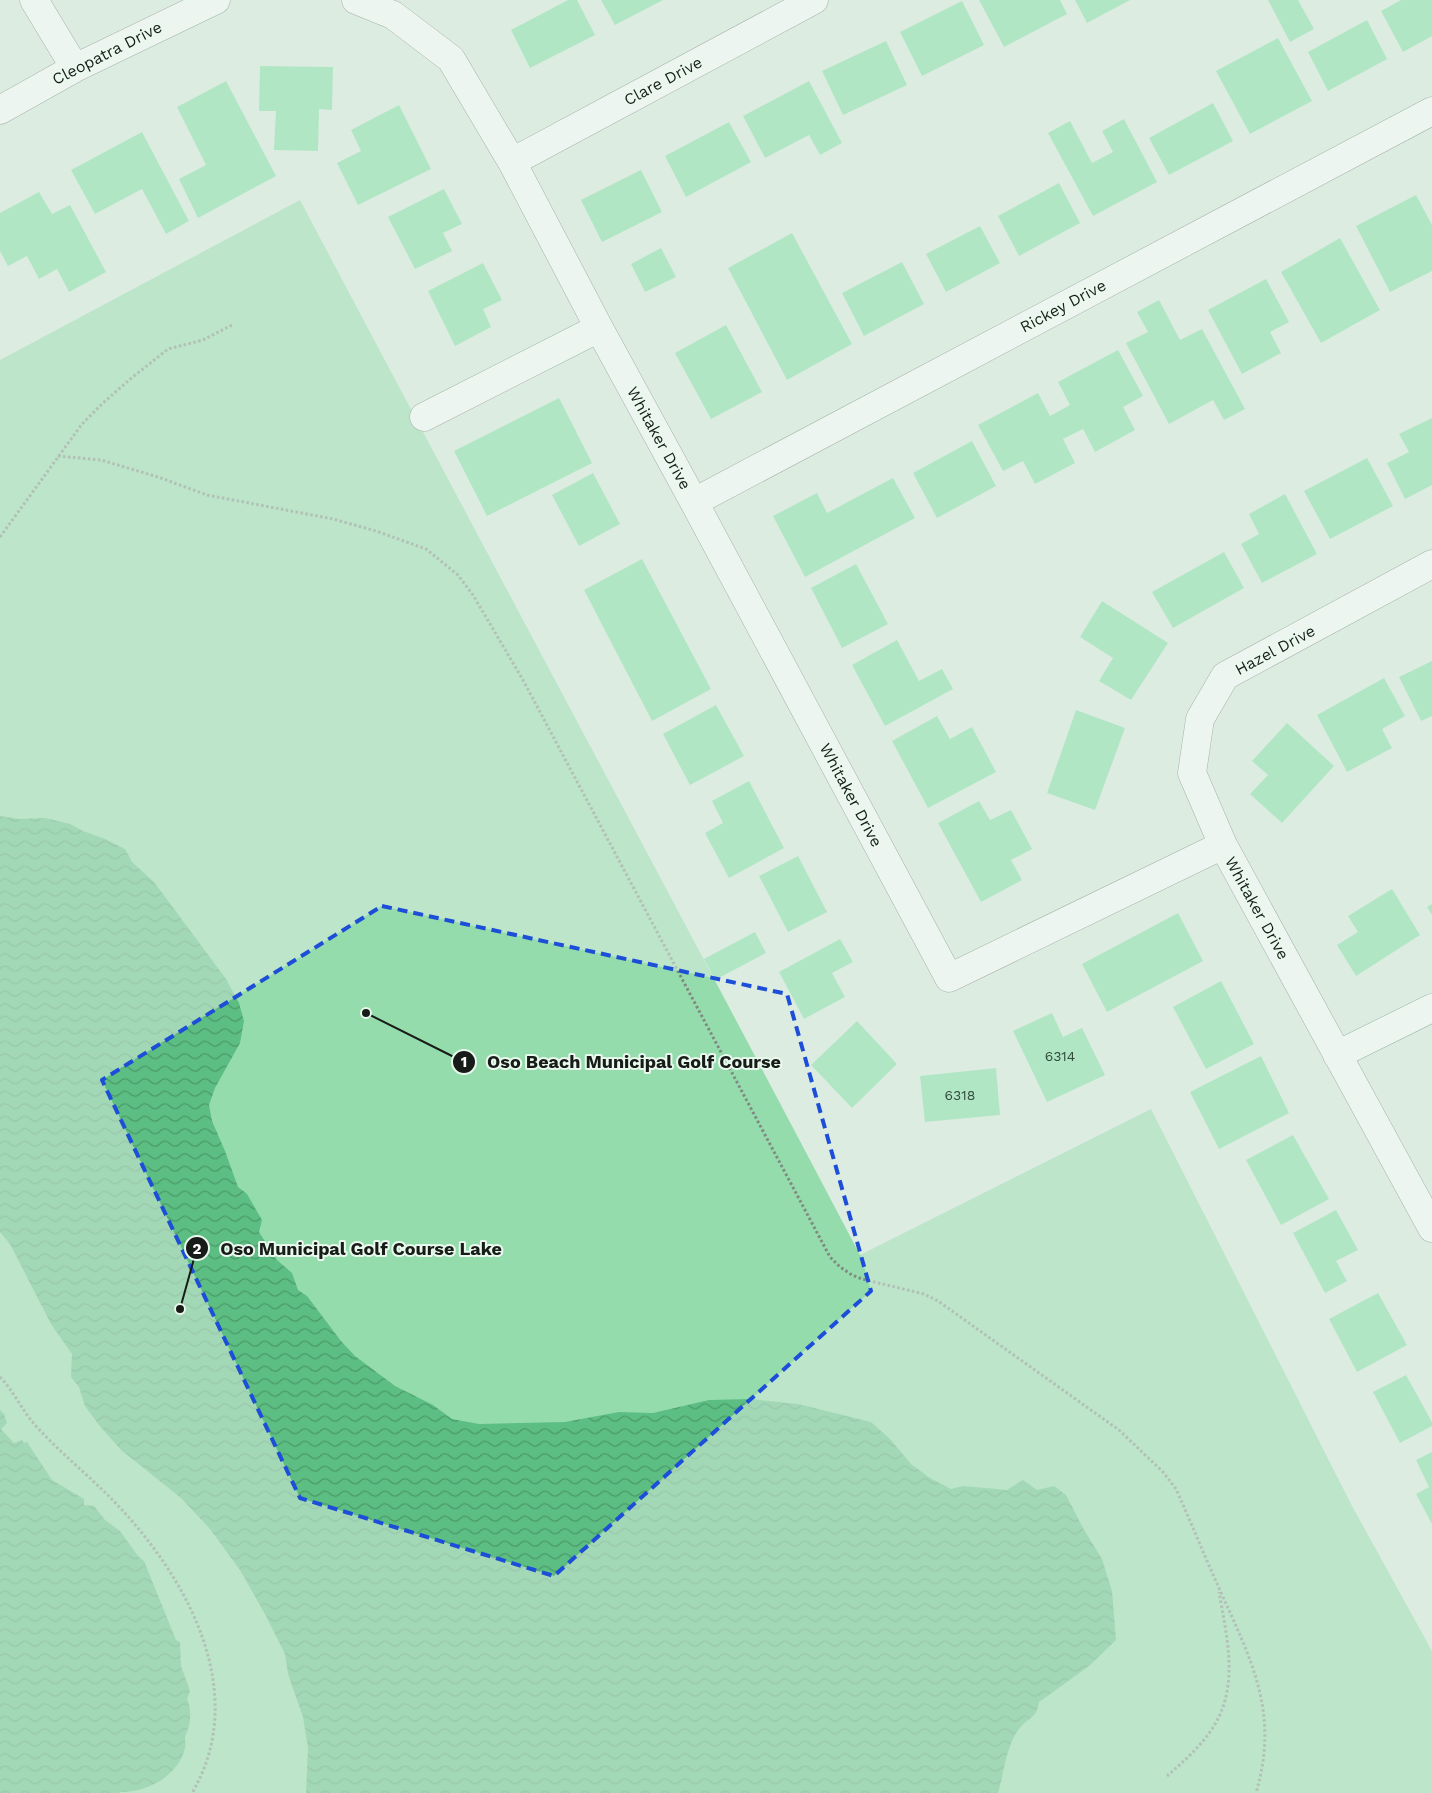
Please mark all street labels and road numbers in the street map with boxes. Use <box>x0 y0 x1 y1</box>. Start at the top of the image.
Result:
street label: Cleopatra Drive <box>49 17 165 89</box>
street label: Clare Drive <box>621 52 705 110</box>
street label: Rickey Drive <box>1017 275 1109 337</box>
street label: Whitaker Drive <box>623 383 695 493</box>
street label: Hazel Drive <box>1232 621 1318 679</box>
street label: Whitaker Drive <box>816 740 886 850</box>
street label: Whitaker Drive <box>1221 853 1293 963</box>

